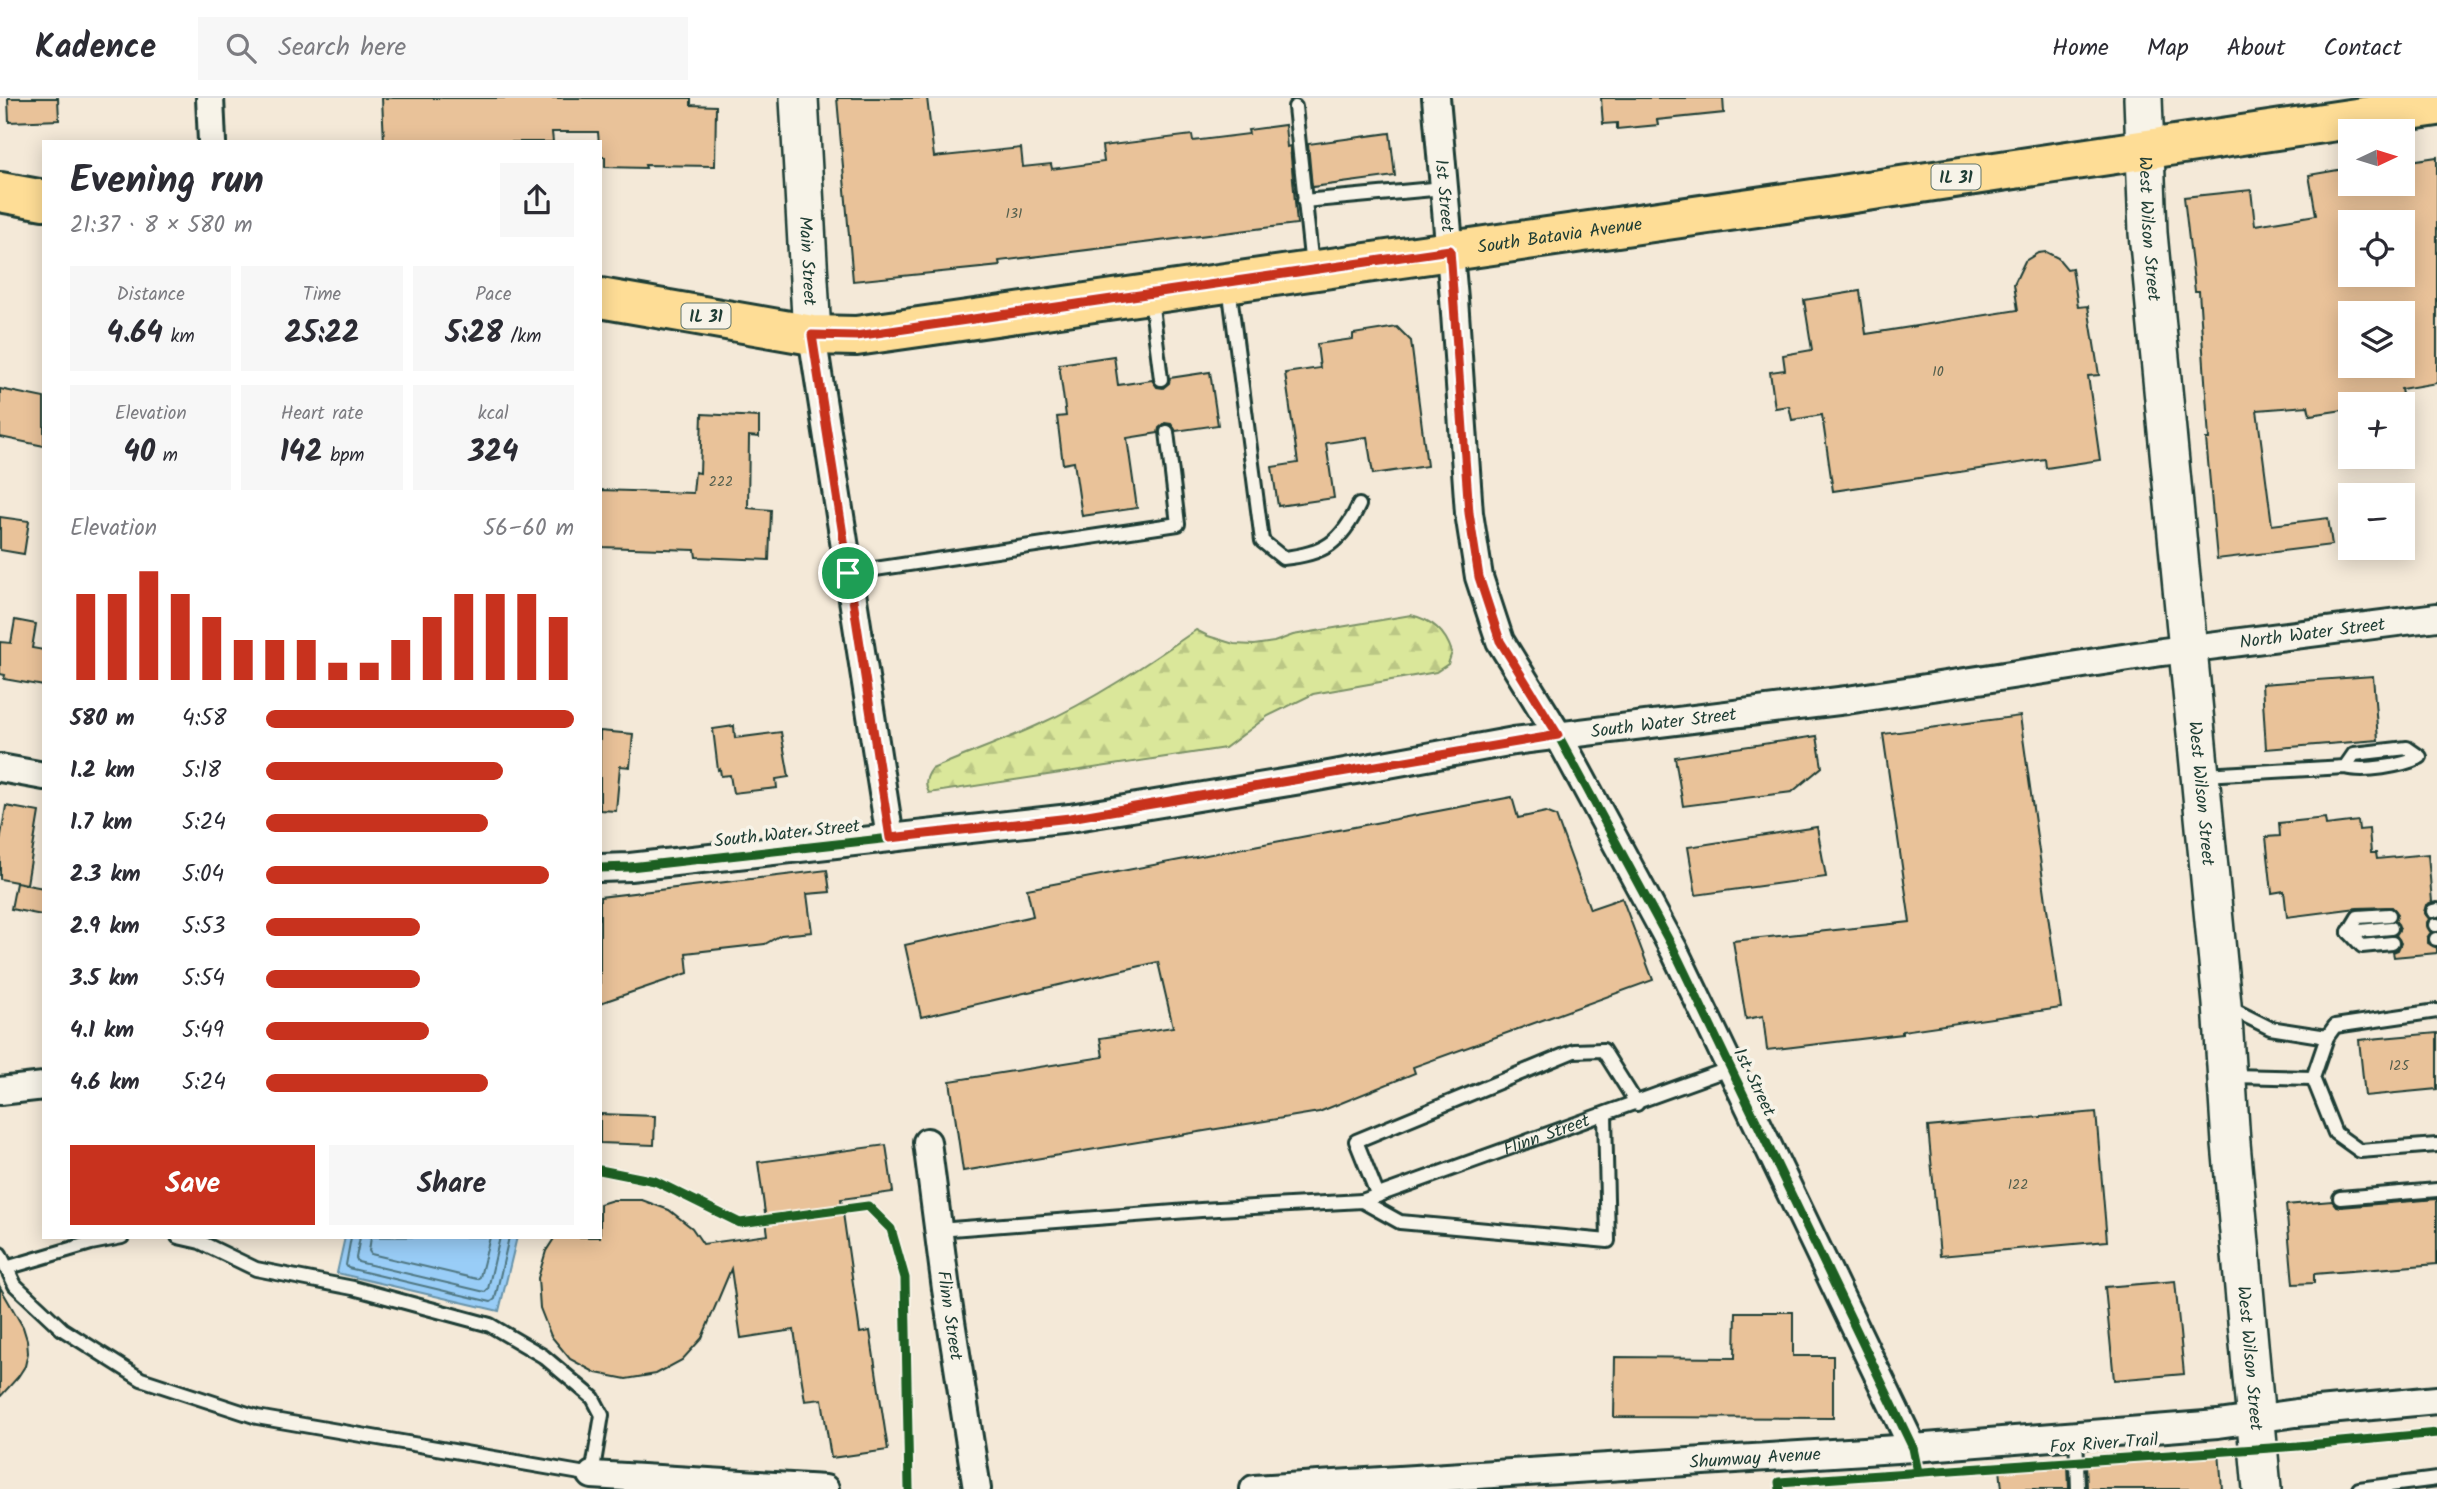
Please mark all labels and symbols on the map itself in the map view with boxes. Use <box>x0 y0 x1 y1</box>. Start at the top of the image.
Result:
north arrow <box>2338 119 2415 196</box>
street label: West Wilson Street <box>2129 156 2168 304</box>
street label: 1st Street <box>1426 158 1461 235</box>
road number: IL 31 <box>1932 164 1980 190</box>
house number: 131 <box>1006 203 1022 225</box>
street label: South Batavia Avenue <box>1475 211 1644 263</box>
street label: Main Street <box>790 215 823 307</box>
road number: IL 31 <box>682 304 730 328</box>
house number: 10 <box>1932 361 1944 383</box>
house number: 222 <box>709 471 733 493</box>
pin <box>818 543 878 603</box>
street label: North Water Street <box>2238 611 2388 658</box>
street label: South Water Street <box>1589 701 1739 747</box>
street label: West Wilson Street <box>2179 720 2222 868</box>
street label: South Water Street <box>713 812 863 857</box>
street label: 1st Street <box>1725 1043 1783 1123</box>
house number: 125 <box>2389 1055 2410 1077</box>
street label: Flinn Street <box>1500 1107 1595 1165</box>
house number: 122 <box>2008 1174 2028 1196</box>
street label: Flinn Street <box>928 1269 970 1364</box>
street label: West Wilson Street <box>2228 1285 2270 1433</box>
street label: Fox River Trail <box>2049 1426 2160 1463</box>
street label: Shumway Avenue <box>1689 1441 1822 1478</box>

